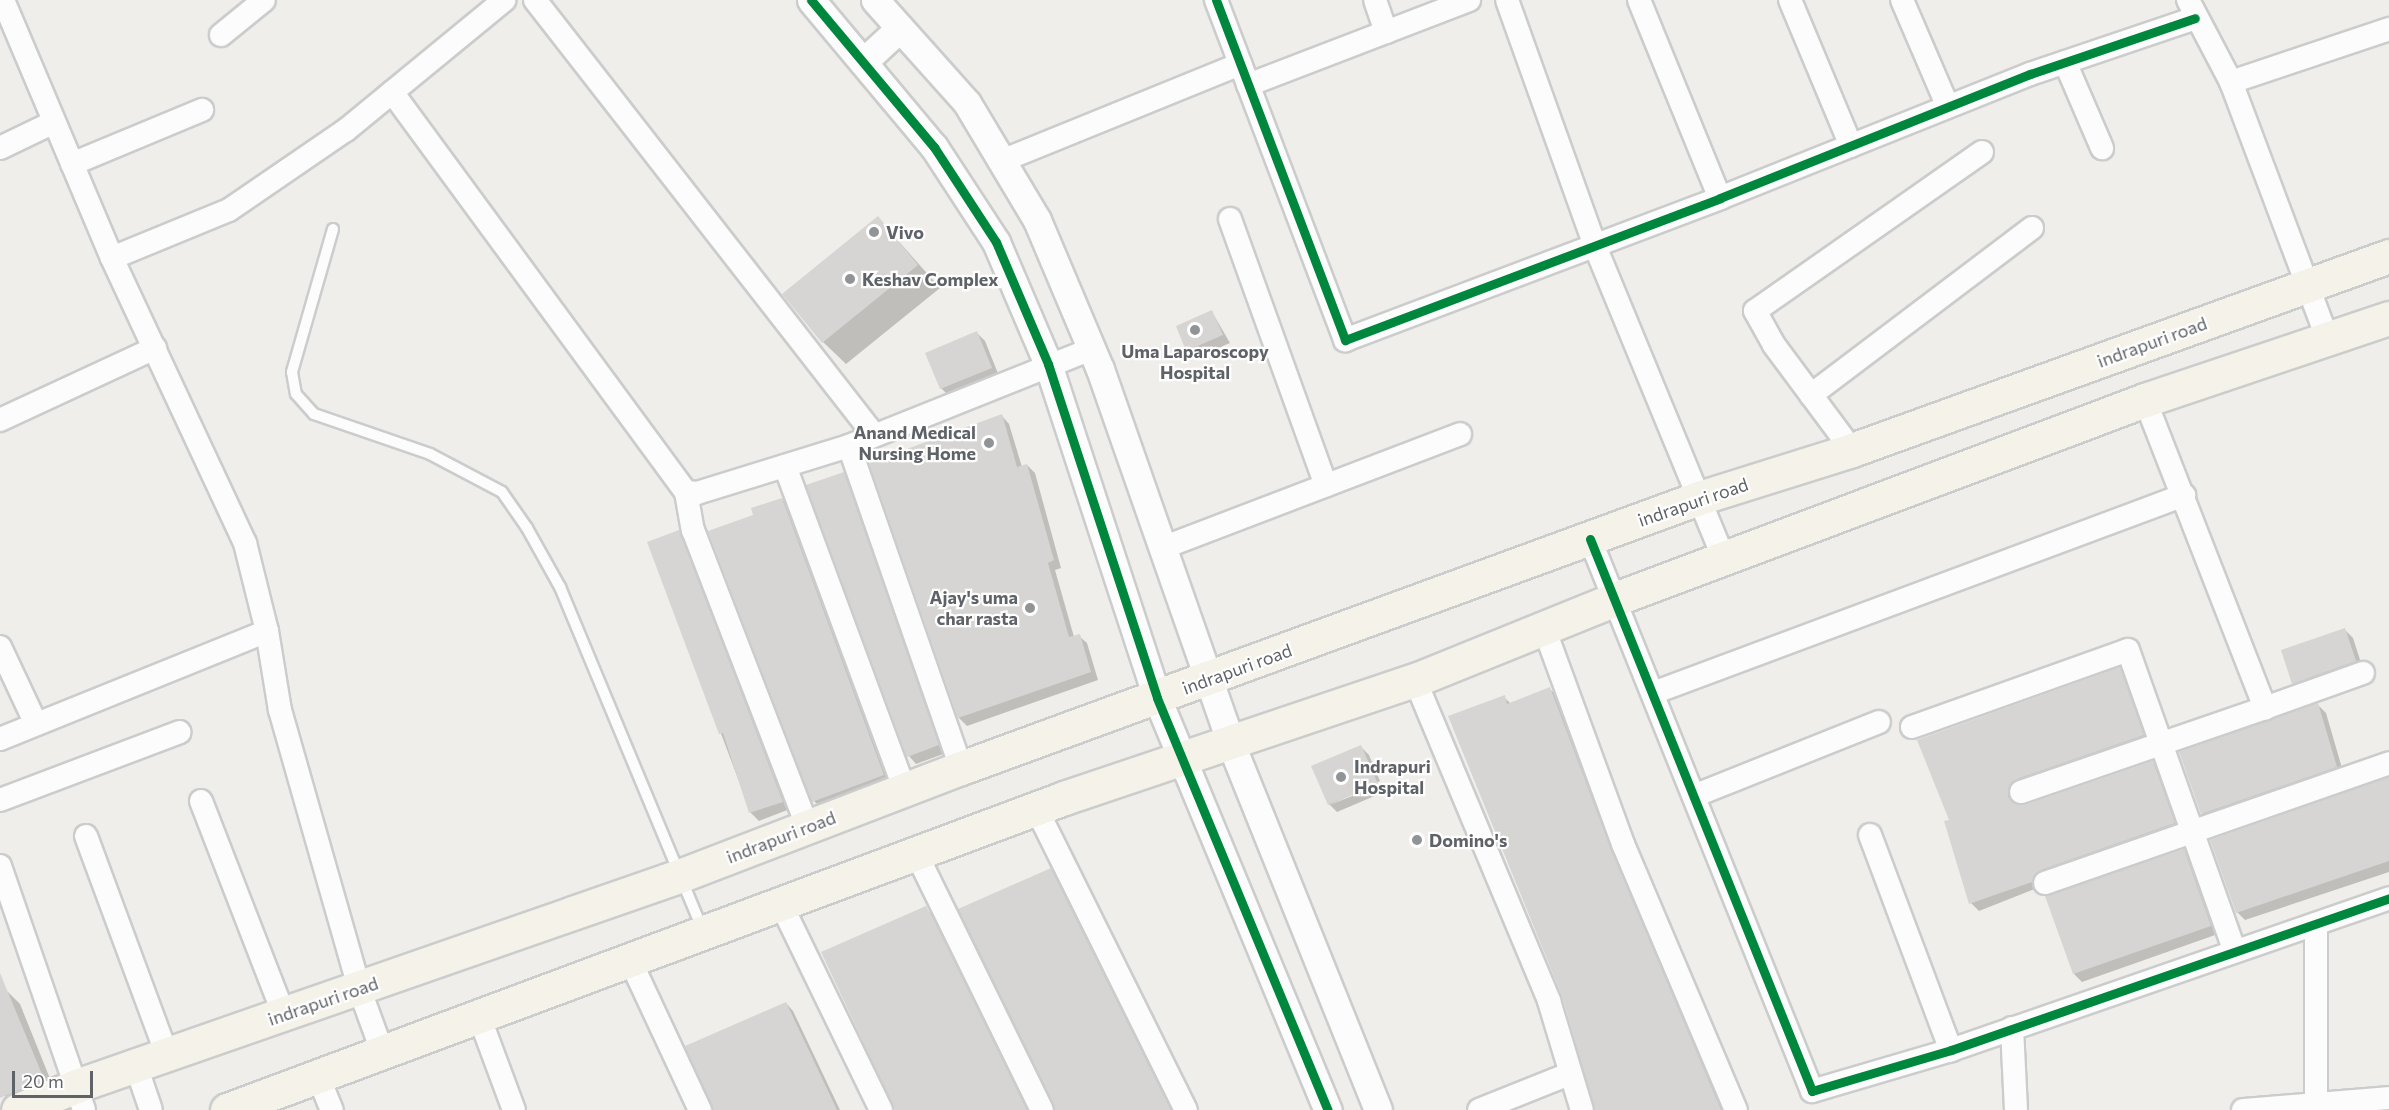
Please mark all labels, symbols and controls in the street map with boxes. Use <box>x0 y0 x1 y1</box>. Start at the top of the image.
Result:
place label: Vivo <box>886 221 924 243</box>
marker: Vivo <box>867 225 881 239</box>
place label: Keshav Complex <box>862 268 999 290</box>
marker: Keshav Complex <box>843 272 857 286</box>
street label: indrapuri road <box>2094 312 2210 372</box>
marker: Uma Laparoscopy Hospital <box>1186 321 1204 339</box>
place label: Uma Laparoscopy Hospital <box>1121 341 1269 384</box>
place label: Anand Medical Nursing Home <box>853 422 976 464</box>
marker: Anand Medical Nursing Home <box>980 434 998 452</box>
street label: indrapuri road <box>1635 473 1751 531</box>
place label: Ajay's uma char rasta <box>930 587 1018 630</box>
marker: Ajay's uma char rasta <box>1023 601 1037 615</box>
street label: indrapuri road <box>1179 639 1295 699</box>
place label: Indrapuri Hospital <box>1354 756 1431 798</box>
marker: Indrapuri Hospital <box>1332 768 1350 786</box>
street label: indrapuri road <box>723 806 839 868</box>
place label: Domino's <box>1429 829 1507 851</box>
marker: Domino's <box>1410 833 1424 847</box>
street label: indrapuri road <box>265 972 381 1030</box>
scale bar <box>15 1059 96 1097</box>
text: 20 m <box>23 1070 64 1092</box>

